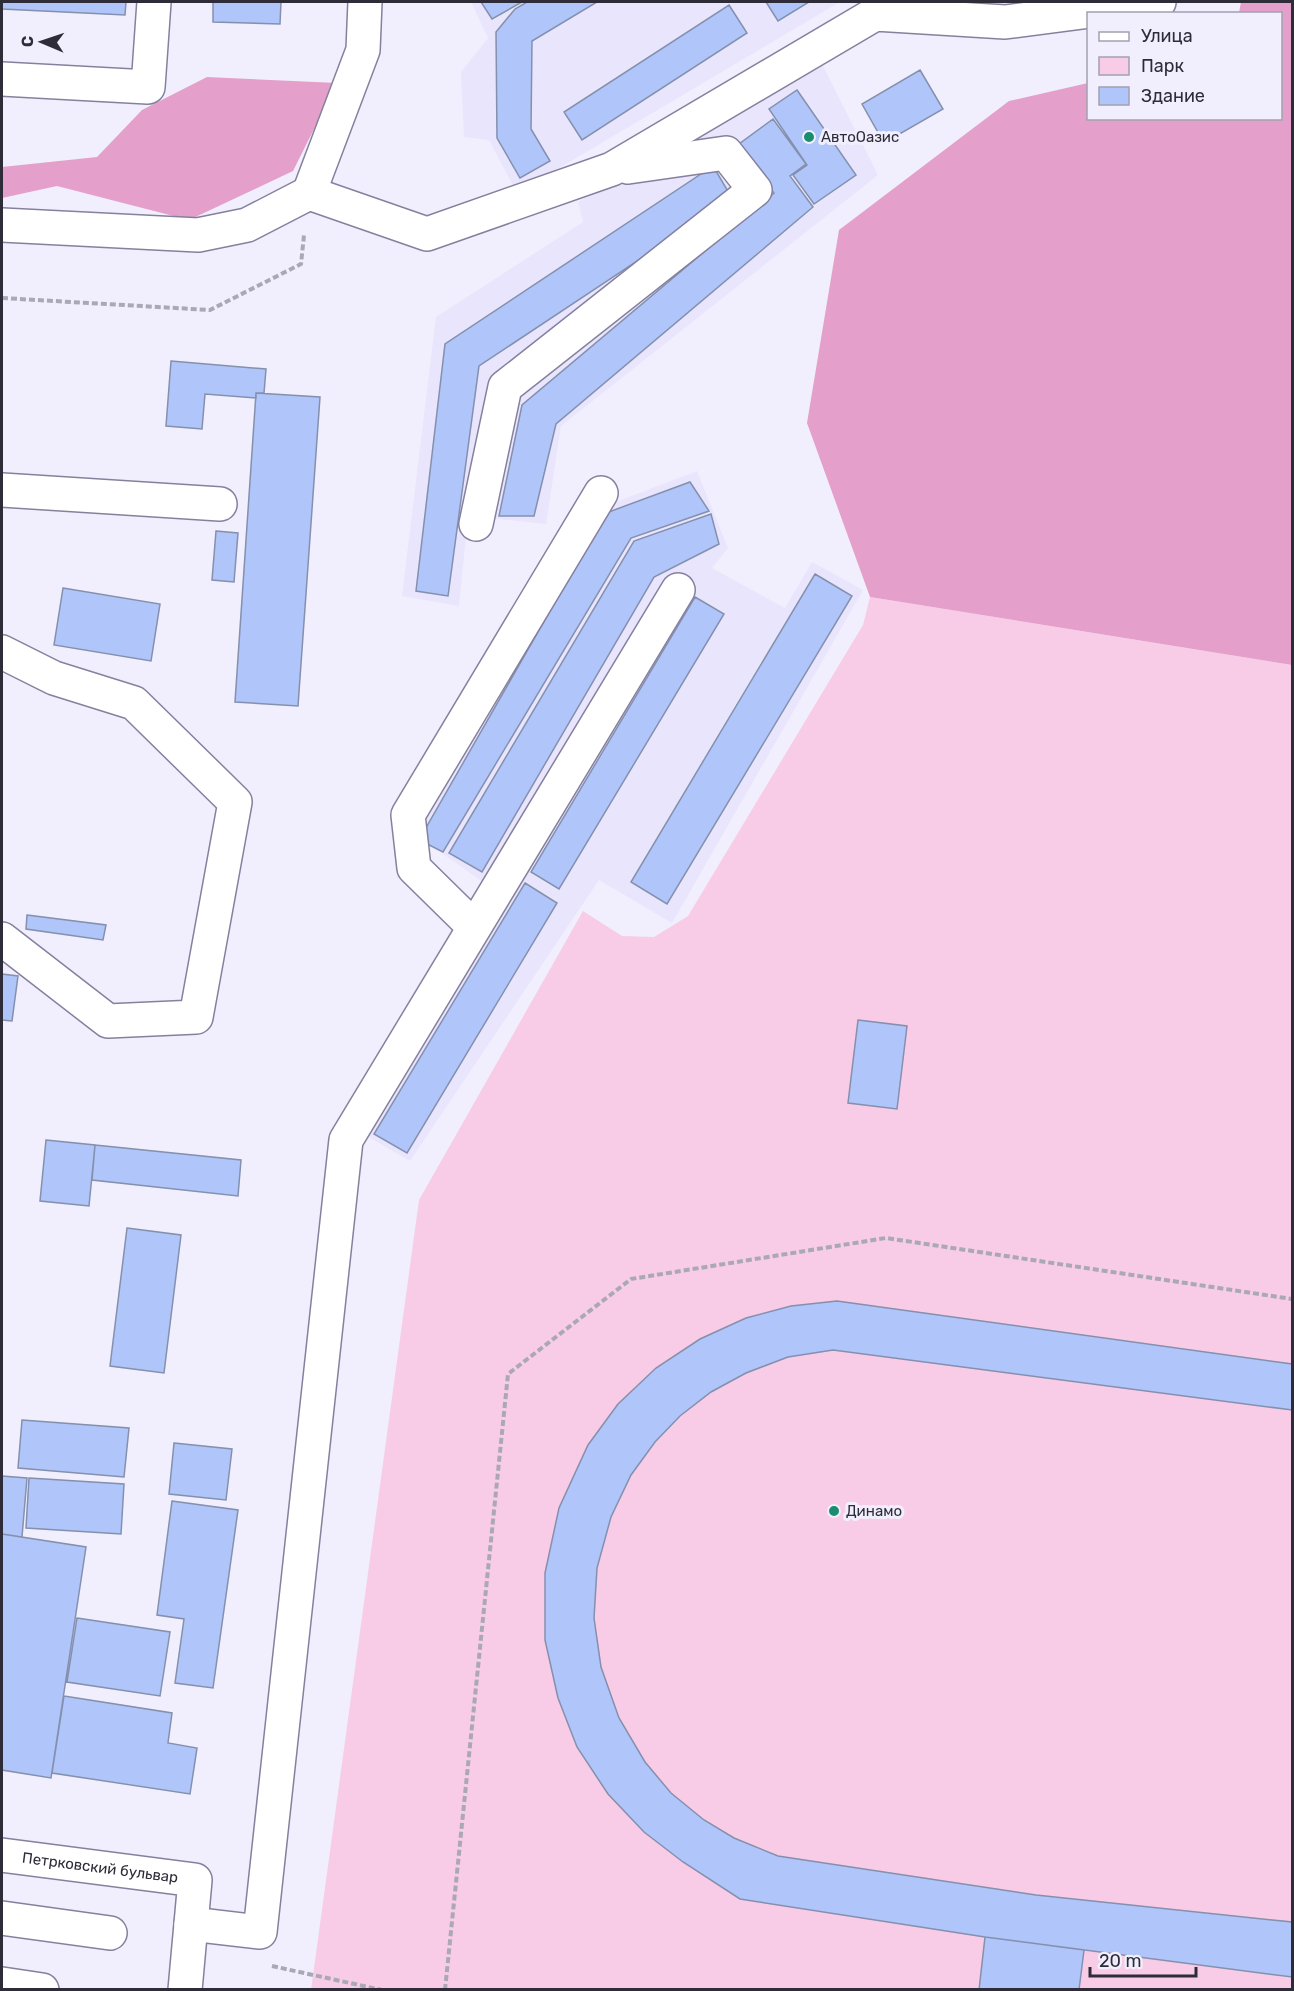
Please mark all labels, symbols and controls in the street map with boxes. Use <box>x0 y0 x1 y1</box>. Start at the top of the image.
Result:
north arrow <box>12 12 72 72</box>
legend <box>1087 12 1282 120</box>
text: Улица <box>1141 25 1193 47</box>
text: С <box>18 36 37 47</box>
text: Парк <box>1141 55 1185 77</box>
text: Здание <box>1141 85 1205 107</box>
place label: АвтоОазис <box>821 128 899 146</box>
marker: АвтоОазис <box>802 130 816 144</box>
place label: Динамо <box>846 1502 902 1520</box>
marker: Динамо <box>827 1504 841 1518</box>
street label: Петрковский бульвар <box>21 1849 179 1887</box>
scale bar <box>1090 1940 1196 1978</box>
text: 20 m <box>1099 1950 1141 1972</box>

